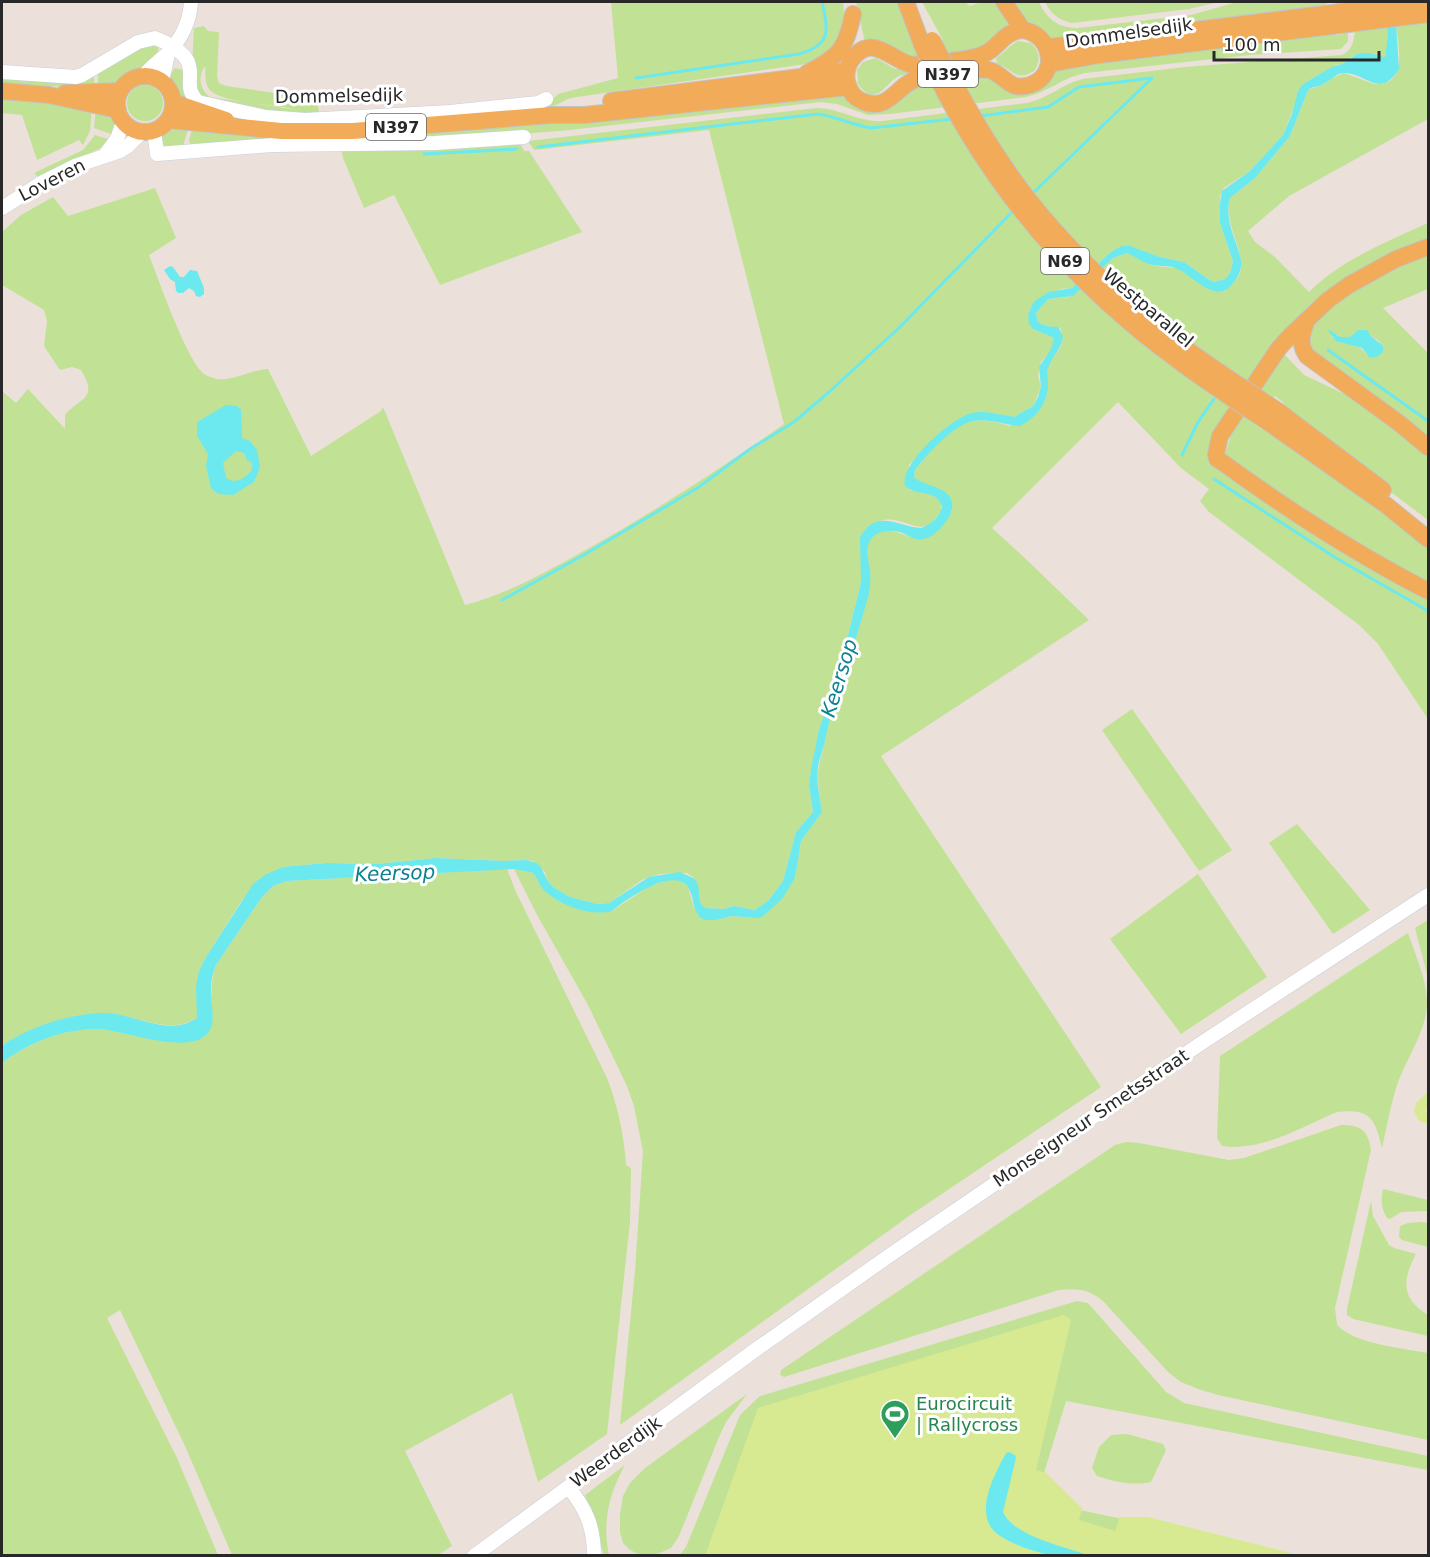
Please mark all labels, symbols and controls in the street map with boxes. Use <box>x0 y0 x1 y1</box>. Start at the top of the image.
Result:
street label: Dommelsedijk <box>1064 13 1194 52</box>
scale bar <box>1214 24 1379 62</box>
text: 100 m <box>1223 34 1281 55</box>
road number: N397 <box>918 61 978 87</box>
street label: Dommelsedijk <box>275 84 404 107</box>
road number: N397 <box>366 114 426 140</box>
street label: Loveren <box>15 154 89 205</box>
road number: N69 <box>1041 248 1089 274</box>
street label: Westparallel <box>1099 264 1198 351</box>
water label: Keersop <box>816 636 862 720</box>
water label: Keersop <box>354 860 436 886</box>
street label: Monseigneur Smetsstraat <box>989 1044 1192 1191</box>
place label: Eurocircuit | Rallycross <box>916 1393 1018 1435</box>
sports icon: Eurocircuit | Rallycross <box>879 1398 911 1440</box>
street label: Weerderdijk <box>566 1411 666 1492</box>

